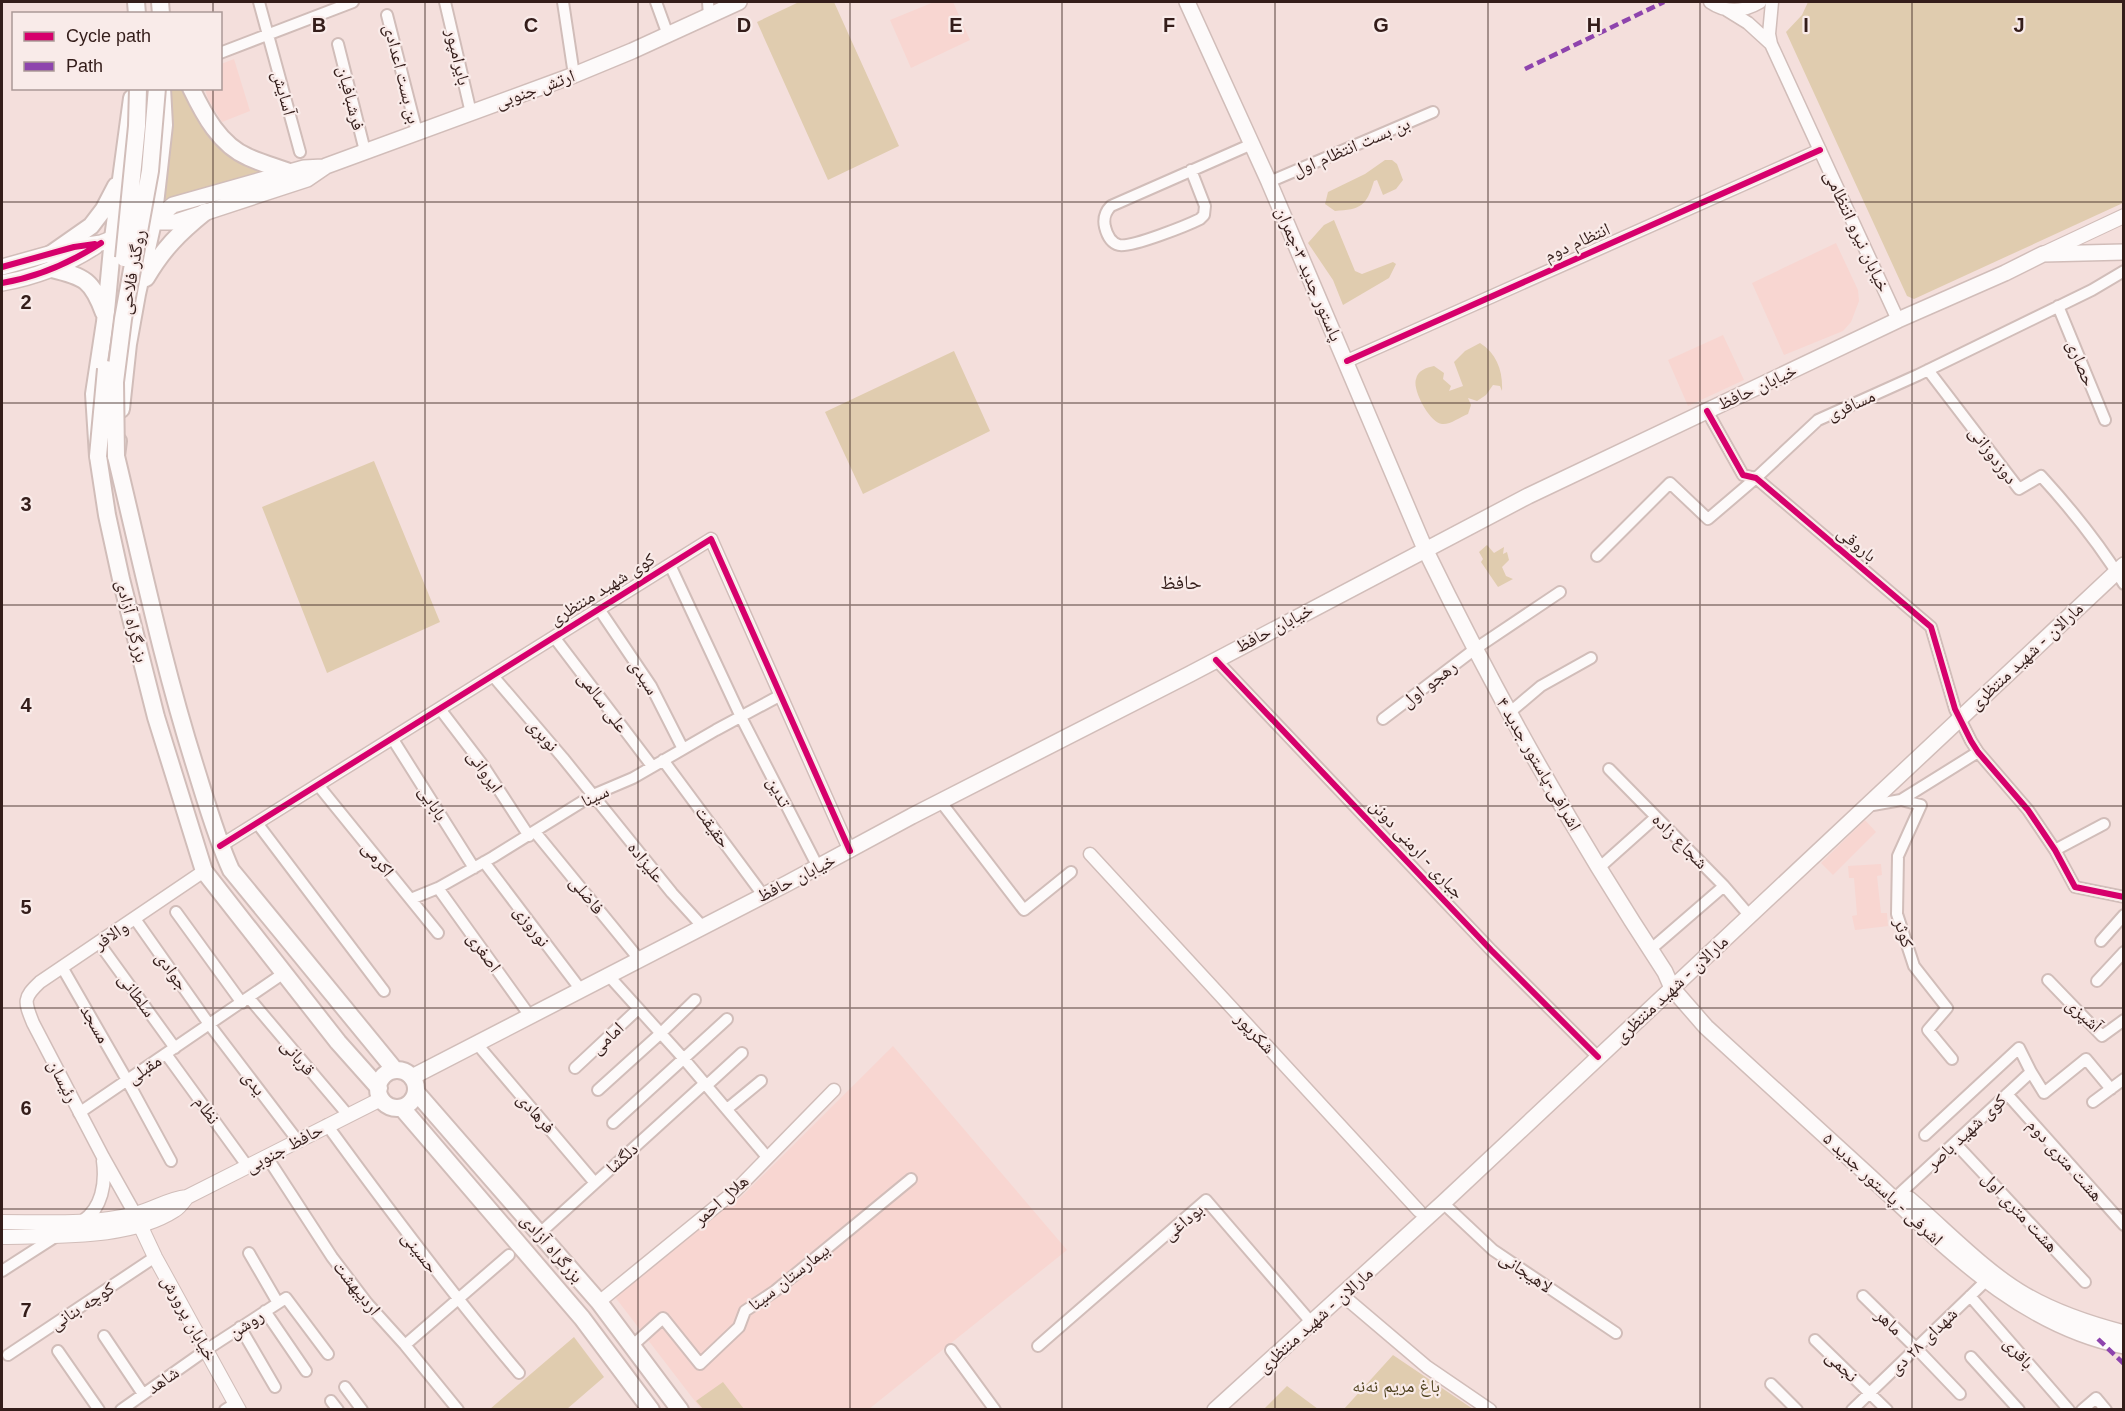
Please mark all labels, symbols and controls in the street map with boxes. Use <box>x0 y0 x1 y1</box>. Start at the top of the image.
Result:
legend <box>12 12 222 90</box>
text: B <box>312 14 326 36</box>
text: C <box>524 14 538 36</box>
text: D <box>737 14 751 36</box>
text: E <box>949 14 963 36</box>
text: F <box>1163 14 1175 36</box>
text: G <box>1373 14 1389 36</box>
text: H <box>1587 14 1601 36</box>
text: I <box>1803 14 1809 36</box>
text: J <box>2013 14 2025 36</box>
street label: بن بست اعدادی <box>379 22 424 126</box>
text: Cycle path <box>66 26 151 46</box>
street label: بایرامپور <box>440 26 474 87</box>
text: Path <box>66 56 103 76</box>
street label: فرشبافیان <box>332 64 369 133</box>
street label: ارتش جنوبی <box>493 65 578 114</box>
street label: آسایش <box>268 69 300 118</box>
street label: بن بست انتظام اول <box>1289 113 1414 183</box>
street label: خیابان نیرو انتظامی <box>1819 167 1894 295</box>
street label: پاستور جدید ۳-چمران <box>1271 204 1346 345</box>
street label: انتظام دوم <box>1541 219 1614 267</box>
street label: روگذر فلاحی <box>115 228 150 316</box>
text: 2 <box>20 291 32 313</box>
street label: حصاری <box>2062 337 2099 389</box>
street label: خیابان حافظ <box>1714 360 1800 415</box>
street label: مسافری <box>1824 386 1879 425</box>
street label: دوزدوزانی <box>1964 422 2021 488</box>
text: 3 <box>20 493 32 515</box>
street label: باروقی <box>1833 522 1881 567</box>
street label: کوی شهید منتظری <box>546 548 659 630</box>
district label: حافظ <box>1160 571 1202 593</box>
street label: بزرگراه آزادی <box>111 578 152 665</box>
street label: مارالان - شهید منتظری <box>1965 598 2088 715</box>
street label: خیابان حافظ <box>1232 599 1317 658</box>
street label: سیدی <box>625 656 663 699</box>
street label: رهجو اول <box>1397 656 1461 713</box>
street label: علی سالمی <box>573 668 632 737</box>
text: 4 <box>20 694 32 716</box>
street label: اشرافی-پاستور جدید ۴ <box>1492 694 1585 835</box>
street label: نوبری <box>523 715 563 756</box>
street label: ایروانی <box>462 746 507 797</box>
street label: تدین <box>762 773 795 811</box>
street label: سینا <box>578 781 612 811</box>
street label: بابایی <box>414 782 451 825</box>
street label: جباری - ارمنی دونن <box>1365 795 1468 904</box>
street label: حقیقت <box>691 802 735 852</box>
street label: شجاع زاده <box>1647 809 1712 874</box>
street label: اکرمی <box>357 837 398 881</box>
street label: علیزاده <box>623 838 668 886</box>
street label: خیابان حافظ <box>754 850 839 907</box>
street label: فاضلی <box>565 872 608 919</box>
text: 5 <box>20 896 32 918</box>
street label: نوروزی <box>509 901 554 951</box>
street label: کوثر <box>1890 915 1918 950</box>
street label: والافر <box>89 916 132 954</box>
street label: اصغری <box>462 928 505 976</box>
street label: مارالان - شهید منتظری <box>1610 931 1733 1048</box>
street label: جوادی <box>151 948 192 995</box>
street label: سلطانی <box>114 969 160 1021</box>
street label: آشپزی <box>2061 994 2106 1037</box>
street label: مسجد <box>76 1001 114 1047</box>
street label: شکرپور <box>1229 1008 1279 1058</box>
street label: امامی <box>586 1018 628 1059</box>
street label: قربانی <box>276 1035 319 1080</box>
street label: مقبلی <box>123 1050 166 1089</box>
street label: رئیسان <box>43 1056 82 1106</box>
street label: یدی <box>237 1067 270 1100</box>
street label: فرهادی <box>512 1089 559 1138</box>
street label: کوی شهید باصر <box>1921 1090 2011 1175</box>
street label: نظام <box>189 1092 224 1129</box>
text: 6 <box>20 1097 32 1119</box>
street label: هشت متری دوم <box>2021 1115 2107 1207</box>
street label: حافظ جنوبی <box>242 1119 327 1178</box>
street label: اشرفی - پاستور جدید ۵ <box>1818 1128 1947 1251</box>
street label: دلگشا <box>602 1139 642 1177</box>
street label: هشت متری اول <box>1977 1168 2062 1257</box>
street label: هلال احمر <box>689 1171 753 1231</box>
street label: بوداغی <box>1159 1199 1208 1245</box>
street label: بزرگراه آزادی <box>516 1209 587 1287</box>
street label: حسینی <box>397 1227 442 1277</box>
street label: بیمارستان سینا <box>745 1239 834 1316</box>
street label: لاهیجانی <box>1495 1247 1556 1298</box>
street label: اردیبهشت <box>329 1257 385 1319</box>
street label: مارالان - شهید منتظری <box>1253 1263 1377 1378</box>
street label: خیابان پرورش <box>156 1272 221 1365</box>
street label: کوچه بنانی <box>46 1278 119 1335</box>
text: 7 <box>20 1299 32 1321</box>
street label: شهدای ۲۸ دی <box>1885 1303 1962 1379</box>
street label: ماهر <box>1871 1304 1906 1339</box>
street label: روشن <box>225 1305 268 1344</box>
street label: باقری <box>1999 1333 2038 1374</box>
street label: نجمی <box>1821 1346 1862 1387</box>
street label: شاهد <box>143 1362 183 1398</box>
park label: باغ مریم نه‌نه <box>1352 1376 1440 1398</box>

